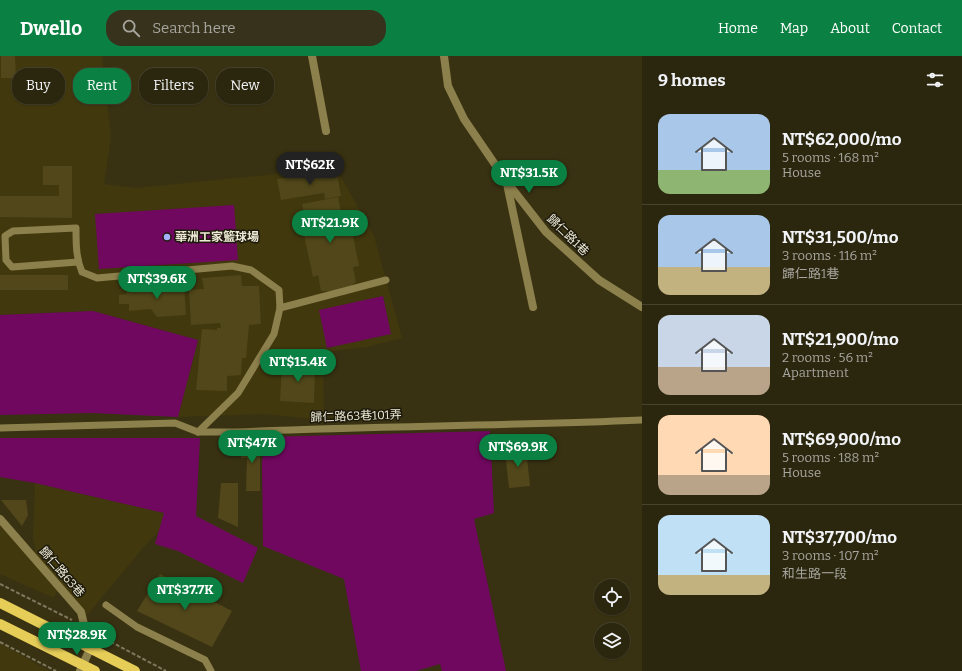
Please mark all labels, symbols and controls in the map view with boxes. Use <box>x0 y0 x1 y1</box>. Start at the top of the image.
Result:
search box <box>106 10 386 46</box>
text: Dwello <box>20 17 82 40</box>
icon: search <box>120 17 142 39</box>
text: Search here <box>152 19 235 37</box>
text: Home <box>718 20 758 37</box>
text: Map <box>780 20 808 37</box>
text: About <box>830 20 870 37</box>
text: Contact <box>892 20 942 37</box>
chip: Buy <box>12 68 65 104</box>
chip: Rent <box>73 68 131 104</box>
chip: Filters <box>139 68 208 104</box>
chip: New <box>216 68 274 104</box>
icon: filters <box>924 69 946 91</box>
text: 9 homes <box>658 70 726 91</box>
text: NT$62,000/mo <box>782 129 902 150</box>
icon: home <box>690 130 738 178</box>
text: 5 rooms · 168 m² <box>782 150 879 165</box>
pin: NT$62K <box>277 152 343 186</box>
text: NT$62K <box>285 157 335 172</box>
pin: NT$31.5K <box>488 160 570 194</box>
text: NT$31.5K <box>500 165 558 180</box>
text: House <box>782 165 821 180</box>
pin: NT$21.9K <box>289 210 371 244</box>
street label: 歸仁路1巷 <box>544 212 592 258</box>
text: NT$21.9K <box>301 215 359 230</box>
text: NT$31,500/mo <box>782 227 899 248</box>
place label: 華洲工家籃球場 <box>175 230 259 244</box>
icon: home <box>690 231 738 279</box>
marker: 華洲工家籃球場 <box>162 232 172 242</box>
text: 3 rooms · 116 m² <box>782 248 877 263</box>
pin: NT$39.6K <box>116 266 198 300</box>
text: 歸仁路1巷 <box>782 266 839 281</box>
text: NT$39.6K <box>127 271 187 286</box>
text: NT$21,900/mo <box>782 329 899 350</box>
icon: home <box>690 331 738 379</box>
pin: NT$15.4K <box>257 349 339 383</box>
text: 2 rooms · 56 m² <box>782 350 873 365</box>
text: NT$15.4K <box>269 354 327 369</box>
text: Apartment <box>782 365 849 380</box>
street label: 歸仁路63巷101弄 <box>310 407 402 425</box>
text: NT$69,900/mo <box>782 429 901 450</box>
pin: NT$47K <box>219 430 285 464</box>
icon: home <box>690 431 738 479</box>
pin: NT$69.9K <box>477 434 559 468</box>
text: NT$47K <box>227 435 277 450</box>
text: NT$69.9K <box>488 439 548 454</box>
text: 5 rooms · 188 m² <box>782 450 879 465</box>
text: House <box>782 465 821 480</box>
text: NT$37,700/mo <box>782 527 897 548</box>
icon: home <box>690 531 738 579</box>
street label: 歸仁路63巷 <box>36 544 88 600</box>
text: 3 rooms · 107 m² <box>782 548 879 563</box>
text: 和生路一段 <box>782 566 847 581</box>
pin: NT$37.7K <box>144 577 226 611</box>
map controls <box>594 579 630 659</box>
button: locate <box>594 579 630 615</box>
text: NT$37.7K <box>156 582 214 597</box>
pin: NT$28.9K <box>36 622 118 656</box>
button: layers <box>594 623 630 659</box>
text: NT$28.9K <box>47 627 107 642</box>

